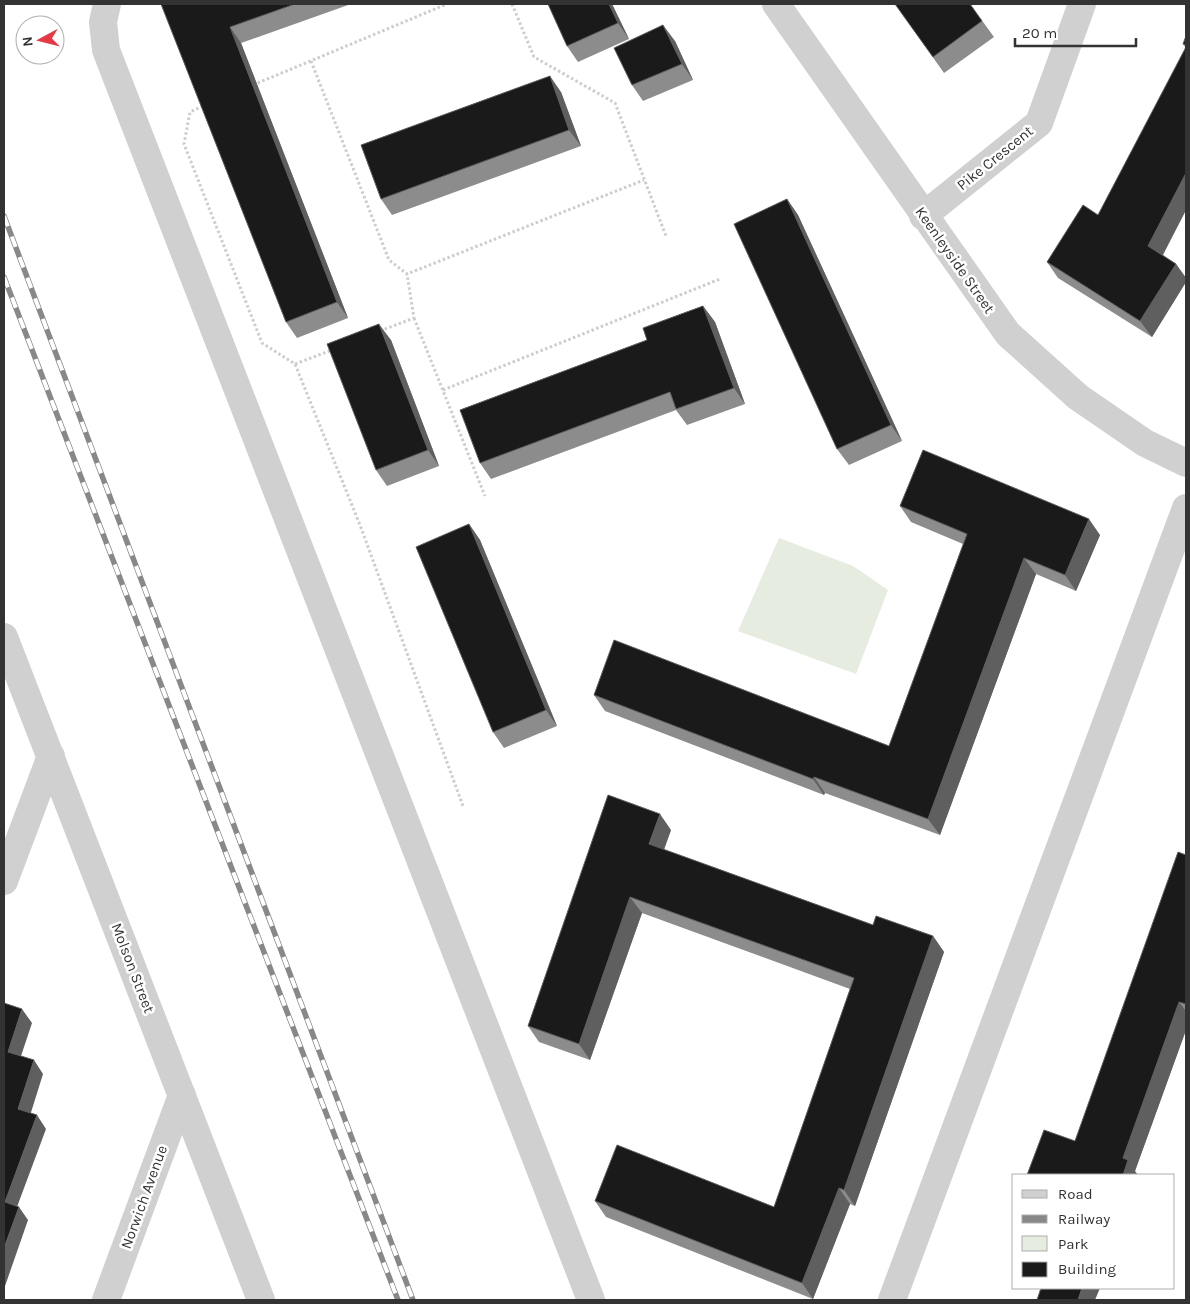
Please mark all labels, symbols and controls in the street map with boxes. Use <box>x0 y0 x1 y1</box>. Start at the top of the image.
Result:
north arrow <box>15 15 65 65</box>
scale bar <box>1015 15 1136 47</box>
text: 20 m <box>1022 24 1057 42</box>
text: N <box>19 36 37 48</box>
street label: Pike Crescent <box>953 122 1037 194</box>
street label: Keenleyside Street <box>911 203 999 317</box>
street label: Molson Street <box>108 920 159 1016</box>
street label: Norwich Avenue <box>117 1143 171 1251</box>
legend <box>1012 1174 1175 1289</box>
text: Road <box>1058 1185 1093 1203</box>
text: Railway <box>1058 1210 1110 1228</box>
text: Park <box>1058 1235 1088 1253</box>
text: Building <box>1058 1260 1116 1278</box>

